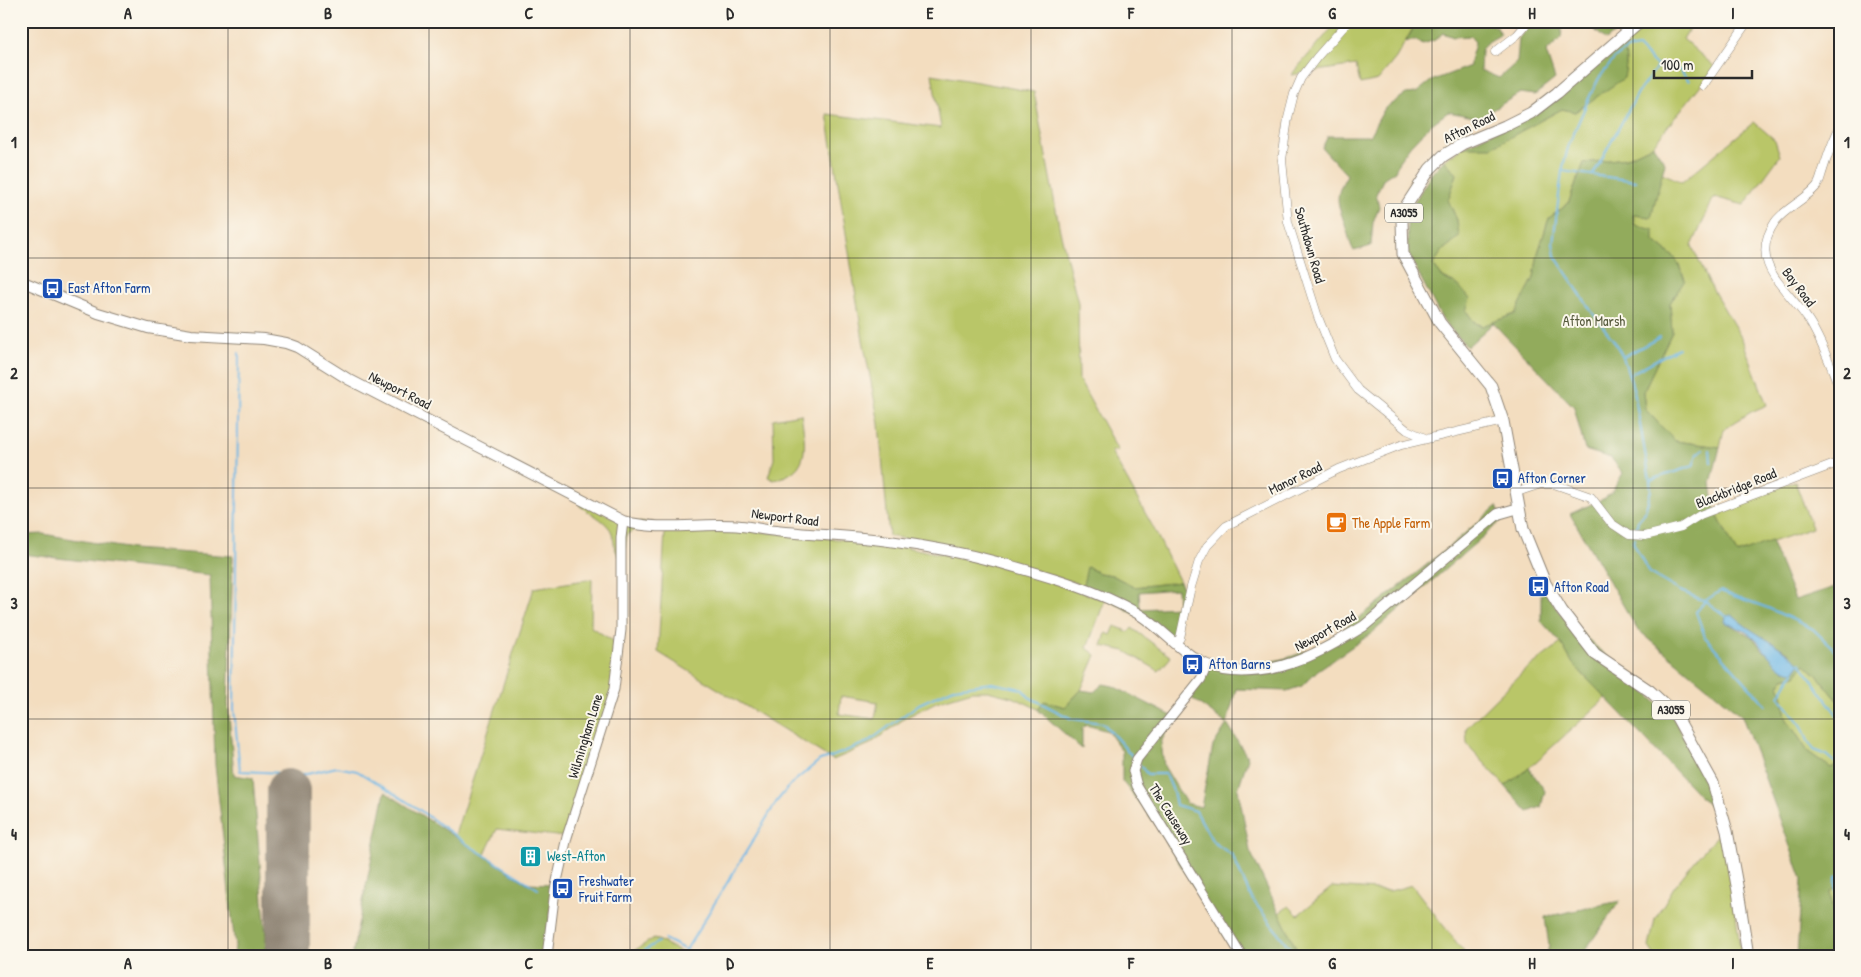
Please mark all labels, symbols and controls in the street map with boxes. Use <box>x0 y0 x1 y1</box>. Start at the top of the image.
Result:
text: A <box>124 2 132 24</box>
text: B <box>324 2 332 24</box>
text: C <box>525 2 534 24</box>
text: D <box>726 2 734 24</box>
text: E <box>926 2 934 24</box>
text: F <box>1127 2 1135 24</box>
text: G <box>1328 2 1336 24</box>
text: H <box>1528 2 1536 24</box>
text: I <box>1731 2 1735 24</box>
scale bar <box>1654 48 1751 80</box>
text: 100 m <box>1661 54 1694 75</box>
street label: Afton Road <box>1440 106 1498 147</box>
text: 1 <box>11 131 17 153</box>
text: 1 <box>1844 131 1850 153</box>
road number: A3055 <box>1385 204 1423 222</box>
street label: Southdown Road <box>1291 205 1331 286</box>
street label: Bay Road <box>1778 263 1821 311</box>
bus stop icon: East Afton Farm <box>40 276 64 300</box>
place label: East Afton Farm <box>68 278 151 297</box>
park label: Afton Marsh <box>1563 311 1625 330</box>
text: 2 <box>10 362 18 384</box>
text: 2 <box>1843 362 1851 384</box>
street label: Newport Road <box>365 366 435 414</box>
street label: Manor Road <box>1265 456 1325 499</box>
street label: Blackbridge Road <box>1693 463 1780 513</box>
bus stop icon: Afton Corner <box>1490 466 1514 490</box>
place label: Afton Corner <box>1518 468 1586 487</box>
street label: Newport Road <box>750 503 820 531</box>
cafe icon: The Apple Farm <box>1324 511 1348 535</box>
place label: The Apple Farm <box>1352 513 1430 533</box>
bus stop icon: Afton Road <box>1526 575 1550 599</box>
place label: Afton Road <box>1554 577 1609 596</box>
text: 3 <box>10 592 18 614</box>
text: 3 <box>1843 592 1851 614</box>
street label: Newport Road <box>1291 606 1360 656</box>
bus stop icon: Afton Barns <box>1181 652 1205 676</box>
place label: Afton Barns <box>1209 654 1271 673</box>
street label: Wilmingham Lane <box>563 691 607 781</box>
road number: A3055 <box>1652 700 1690 720</box>
street label: The Causeway <box>1144 780 1198 849</box>
text: 4 <box>11 823 17 845</box>
text: 4 <box>1844 823 1850 845</box>
building icon: West-Afton <box>519 844 543 868</box>
place label: West-Afton <box>547 846 606 865</box>
place label: Freshwater Fruit Farm <box>578 871 635 906</box>
bus stop icon: Freshwater Fruit Farm <box>551 877 575 901</box>
text: A <box>124 952 132 974</box>
text: B <box>324 952 332 974</box>
text: C <box>525 952 534 974</box>
text: D <box>726 952 734 974</box>
text: E <box>926 952 934 974</box>
text: F <box>1127 952 1135 974</box>
text: G <box>1328 952 1336 974</box>
text: H <box>1528 952 1536 974</box>
text: I <box>1731 952 1735 974</box>

